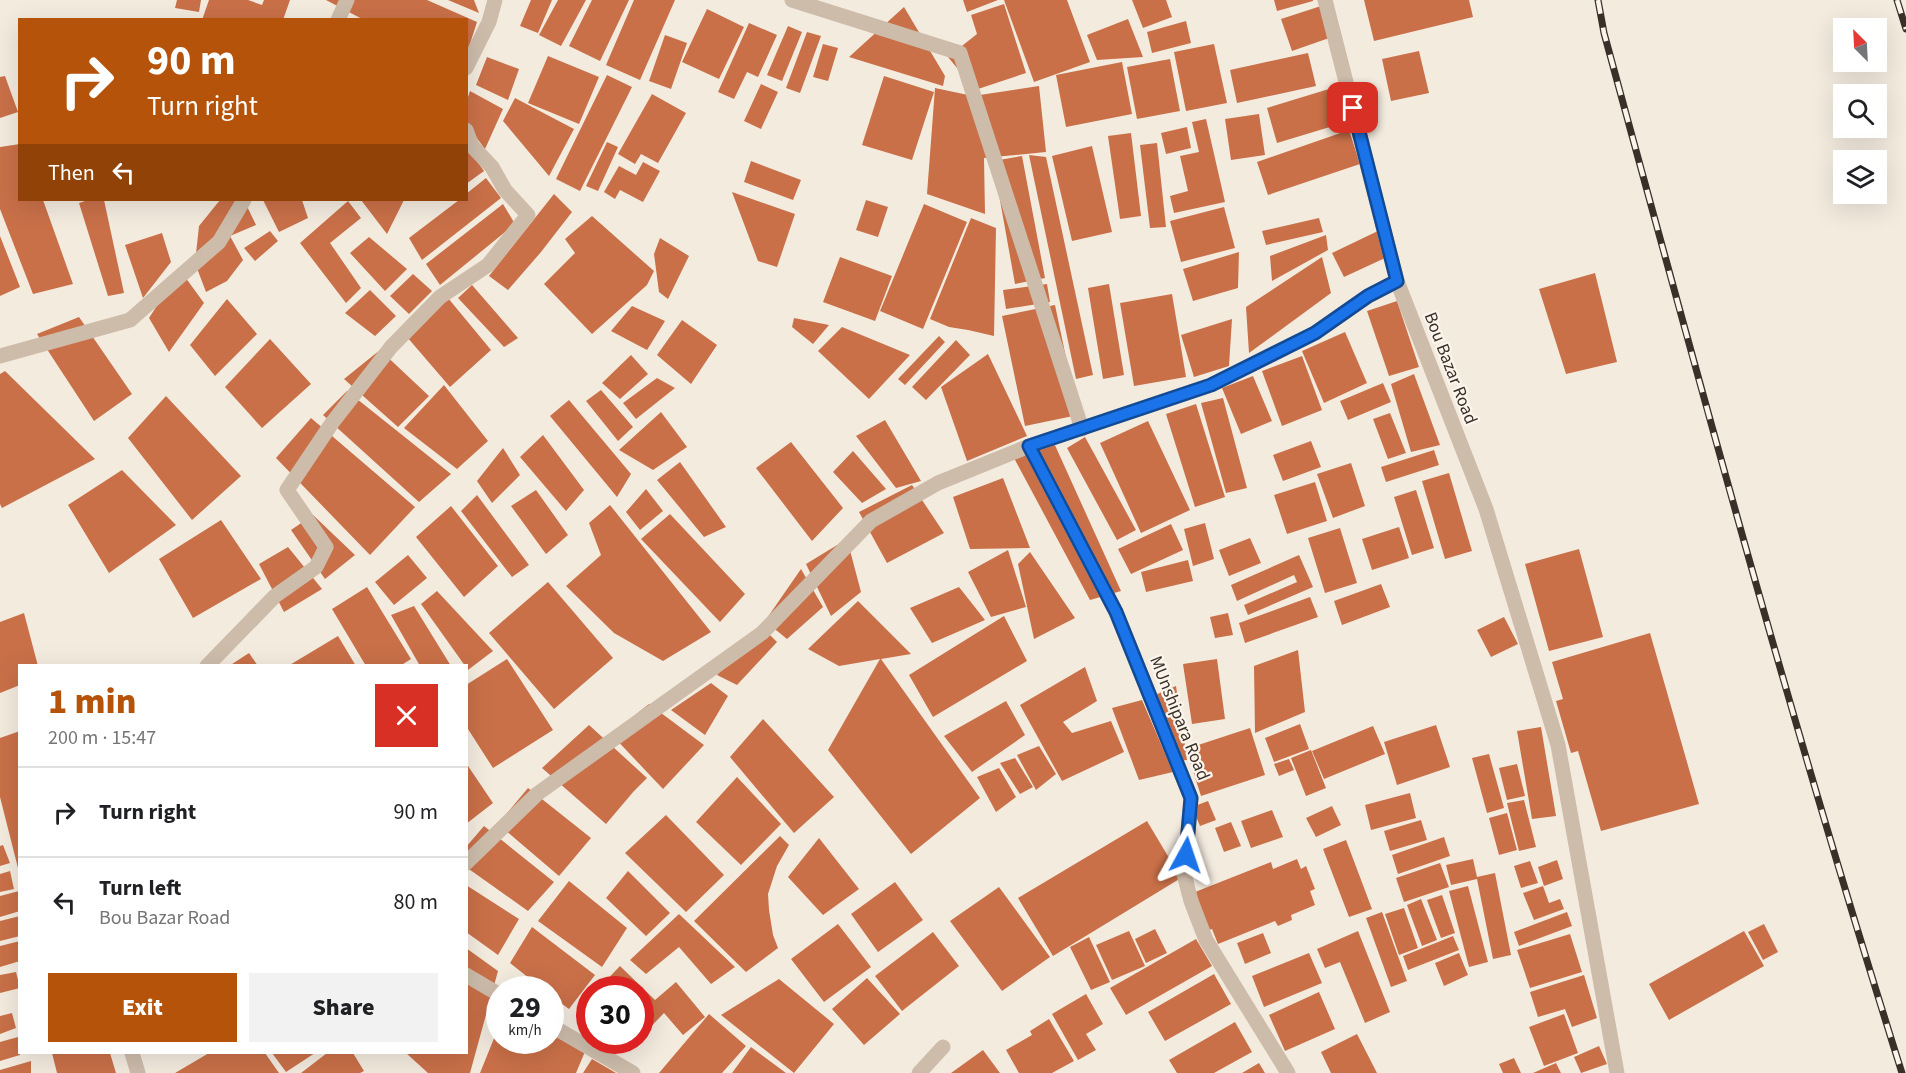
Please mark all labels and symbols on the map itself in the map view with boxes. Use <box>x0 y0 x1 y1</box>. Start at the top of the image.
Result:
north arrow <box>1833 18 1887 72</box>
pin <box>1327 82 1378 133</box>
street label: Bou Bazar Road <box>1418 309 1483 428</box>
street label: MUnshipara Road <box>1143 652 1216 784</box>
position arrow <box>1154 823 1218 887</box>
speed limit sign: 30 <box>576 976 654 1054</box>

